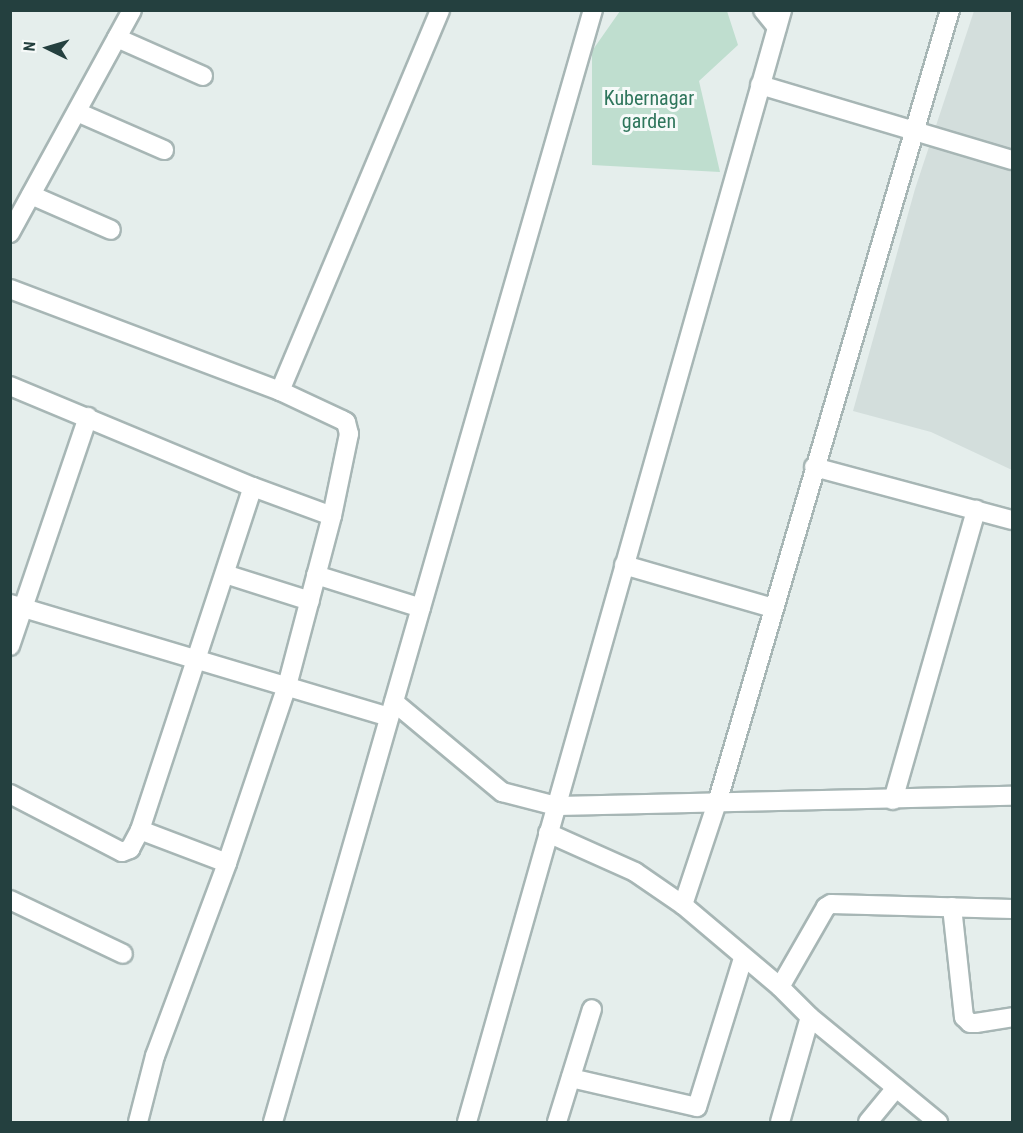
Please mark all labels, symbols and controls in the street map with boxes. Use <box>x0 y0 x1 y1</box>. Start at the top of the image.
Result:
north arrow <box>18 18 78 78</box>
text: N <box>20 41 39 52</box>
park label: Kubernagar garden <box>604 87 694 134</box>

